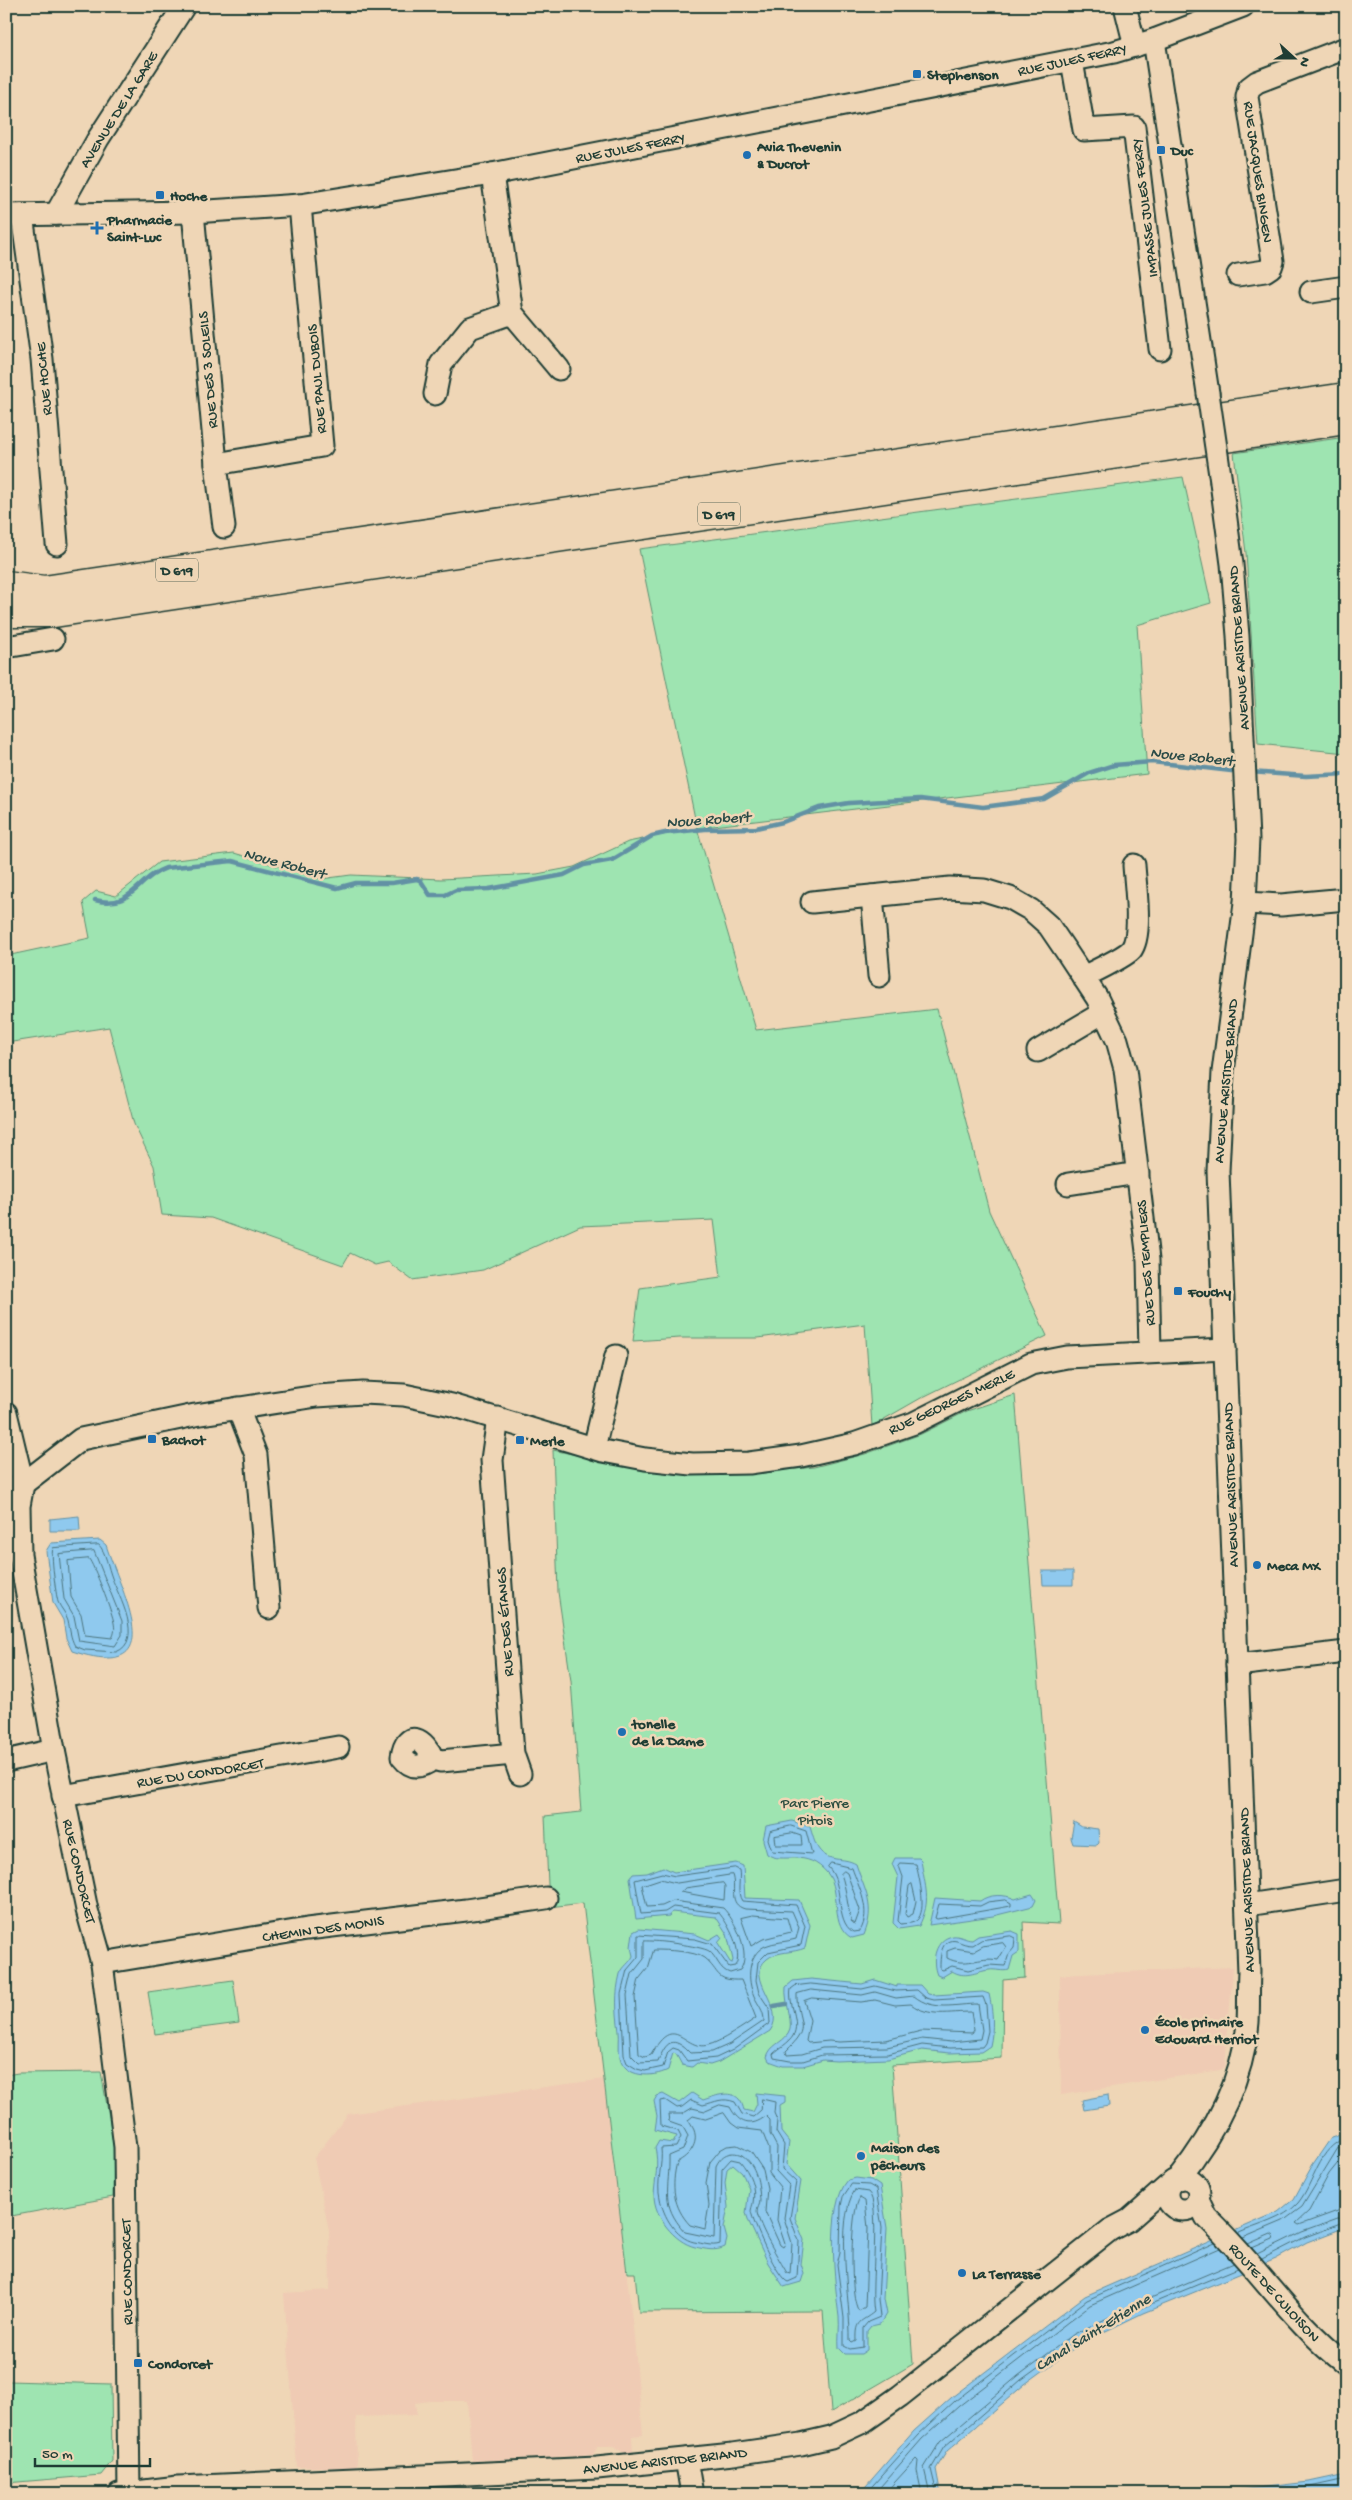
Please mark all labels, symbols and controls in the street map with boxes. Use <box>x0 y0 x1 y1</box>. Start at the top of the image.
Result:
north arrow <box>1270 32 1320 82</box>
street label: RUE JULES FERRY <box>1016 41 1129 81</box>
street label: AVENUE DE LA GARE <box>77 48 163 172</box>
text: N <box>1294 54 1313 69</box>
place label: Stephenson <box>927 67 999 85</box>
marker: Stephenson <box>911 68 923 80</box>
street label: RUE JACQUES BINGEN <box>1238 100 1276 244</box>
street label: RUE JULES FERRY <box>574 130 687 168</box>
street label: IMPASSE JULES FERRY <box>1129 137 1163 278</box>
place label: Avia Thevenin & Ducrot <box>756 139 842 174</box>
place label: Duc <box>1169 143 1194 161</box>
marker: Duc <box>1155 144 1167 156</box>
marker: Avia Thevenin & Ducrot <box>741 149 753 161</box>
place label: Hoche <box>170 188 209 206</box>
marker: Hoche <box>154 189 166 201</box>
place label: Pharmacie Saint-Luc <box>106 212 173 247</box>
marker: Pharmacie Saint-Luc <box>91 222 103 234</box>
street label: RUE DES 3 SOLEILS <box>195 311 223 429</box>
street label: RUE PAUL DUBOIS <box>304 323 332 434</box>
street label: RUE HOCHE <box>33 341 57 416</box>
road number: D 619 <box>698 502 740 526</box>
road number: D 619 <box>156 558 198 582</box>
street label: AVENUE ARISTIDE BRIAND <box>1225 565 1255 731</box>
water label: Noue Robert <box>1149 745 1237 773</box>
water label: Noue Robert <box>666 809 753 834</box>
water label: Noue Robert <box>241 845 329 886</box>
street label: AVENUE ARISTIDE BRIAND <box>1211 998 1243 1164</box>
street label: RUE DES TEMPLIERS <box>1134 1199 1160 1326</box>
place label: Fouchy <box>1187 1284 1232 1302</box>
marker: Fouchy <box>1172 1285 1184 1297</box>
street label: RUE GEORGES MERLE <box>886 1365 1018 1440</box>
street label: AVENUE ARISTIDE BRIAND <box>1220 1402 1244 1568</box>
place label: Bachot <box>161 1432 207 1450</box>
marker: Bachot <box>146 1433 158 1445</box>
place label: Merle <box>530 1433 566 1451</box>
marker: Merle <box>514 1434 526 1446</box>
place label: Meca MX <box>1267 1558 1322 1576</box>
marker: Meca MX <box>1251 1559 1263 1571</box>
street label: RUE DES ÉTANGS <box>493 1567 519 1677</box>
place label: tonelle de la Dame <box>630 1716 705 1751</box>
marker: tonelle de la Dame <box>616 1726 628 1738</box>
street label: RUE DU CONDORCET <box>136 1755 266 1793</box>
park label: Parc Pierre Pitois <box>780 1795 849 1830</box>
street label: AVENUE ARISTIDE BRIAND <box>1236 1807 1260 1973</box>
street label: RUE CONDORCET <box>57 1818 99 1926</box>
street label: CHEMIN DES MONIS <box>261 1913 385 1947</box>
place label: École primaire Edouard Herriot <box>1155 2014 1260 2049</box>
marker: École primaire Edouard Herriot <box>1139 2024 1151 2036</box>
place label: Maison des pêcheurs <box>870 2140 941 2175</box>
marker: Maison des pêcheurs <box>855 2150 867 2162</box>
street label: RUE CONDORCET <box>118 2217 138 2325</box>
street label: ROUTE DE CULOISON <box>1224 2240 1323 2347</box>
place label: La Terrasse <box>972 2266 1042 2284</box>
marker: La Terrasse <box>956 2267 968 2279</box>
water label: Canal Saint-Etienne <box>1033 2291 1155 2377</box>
place label: Condorcet <box>147 2356 214 2374</box>
marker: Condorcet <box>132 2357 144 2369</box>
scale bar <box>35 2435 150 2467</box>
street label: AVENUE ARISTIDE BRIAND <box>582 2444 748 2480</box>
text: 50 m <box>42 2446 73 2464</box>

